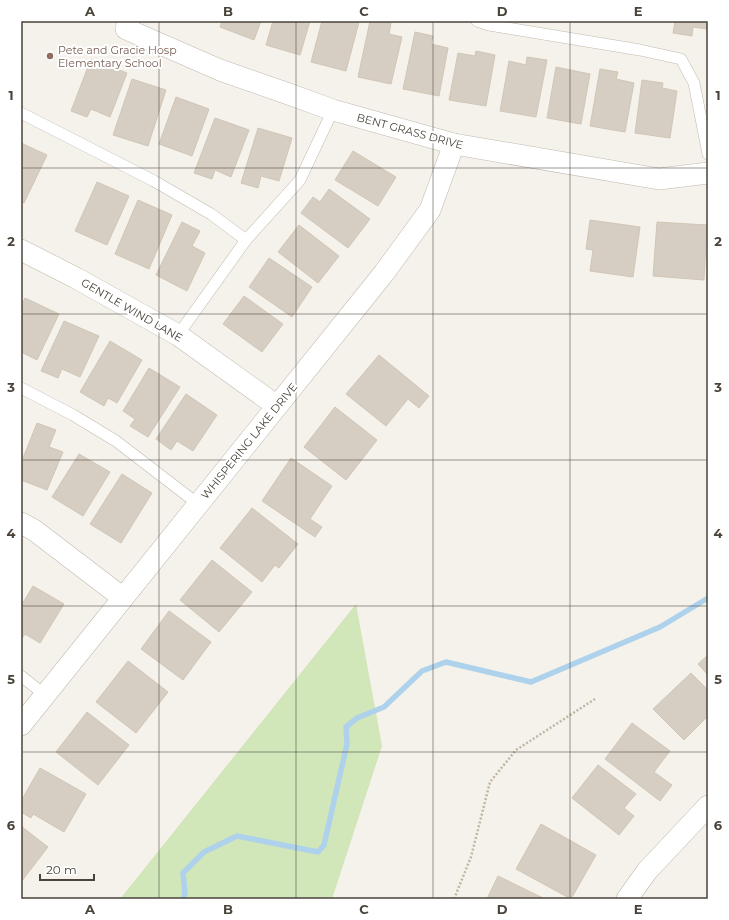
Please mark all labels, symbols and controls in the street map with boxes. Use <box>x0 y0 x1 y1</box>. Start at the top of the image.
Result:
text: A <box>84 3 96 19</box>
text: B <box>223 3 233 19</box>
text: C <box>359 3 369 19</box>
text: D <box>497 3 508 19</box>
text: E <box>634 3 643 19</box>
place label: Pete and Gracie Hosp Elementary School <box>58 43 177 70</box>
marker: Pete and Gracie Hosp Elementary School <box>45 51 55 61</box>
text: 1 <box>8 87 14 103</box>
text: 1 <box>715 87 721 103</box>
street label: BENT GRASS DRIVE <box>355 110 465 152</box>
text: 2 <box>7 233 15 249</box>
text: 2 <box>714 233 722 249</box>
street label: GENTLE WIND LANE <box>79 275 185 345</box>
text: 3 <box>6 379 15 395</box>
text: 3 <box>713 379 722 395</box>
street label: WHISPERING LAKE DRIVE <box>198 380 300 502</box>
text: 4 <box>7 525 16 541</box>
text: 4 <box>714 525 723 541</box>
text: 5 <box>7 671 15 687</box>
text: 5 <box>714 671 722 687</box>
text: 6 <box>7 817 16 833</box>
text: 6 <box>714 817 723 833</box>
scale bar <box>40 856 94 882</box>
text: 20 m <box>46 862 77 877</box>
text: A <box>84 901 96 917</box>
text: B <box>223 901 233 917</box>
text: C <box>359 901 369 917</box>
text: D <box>497 901 508 917</box>
text: E <box>634 901 643 917</box>

